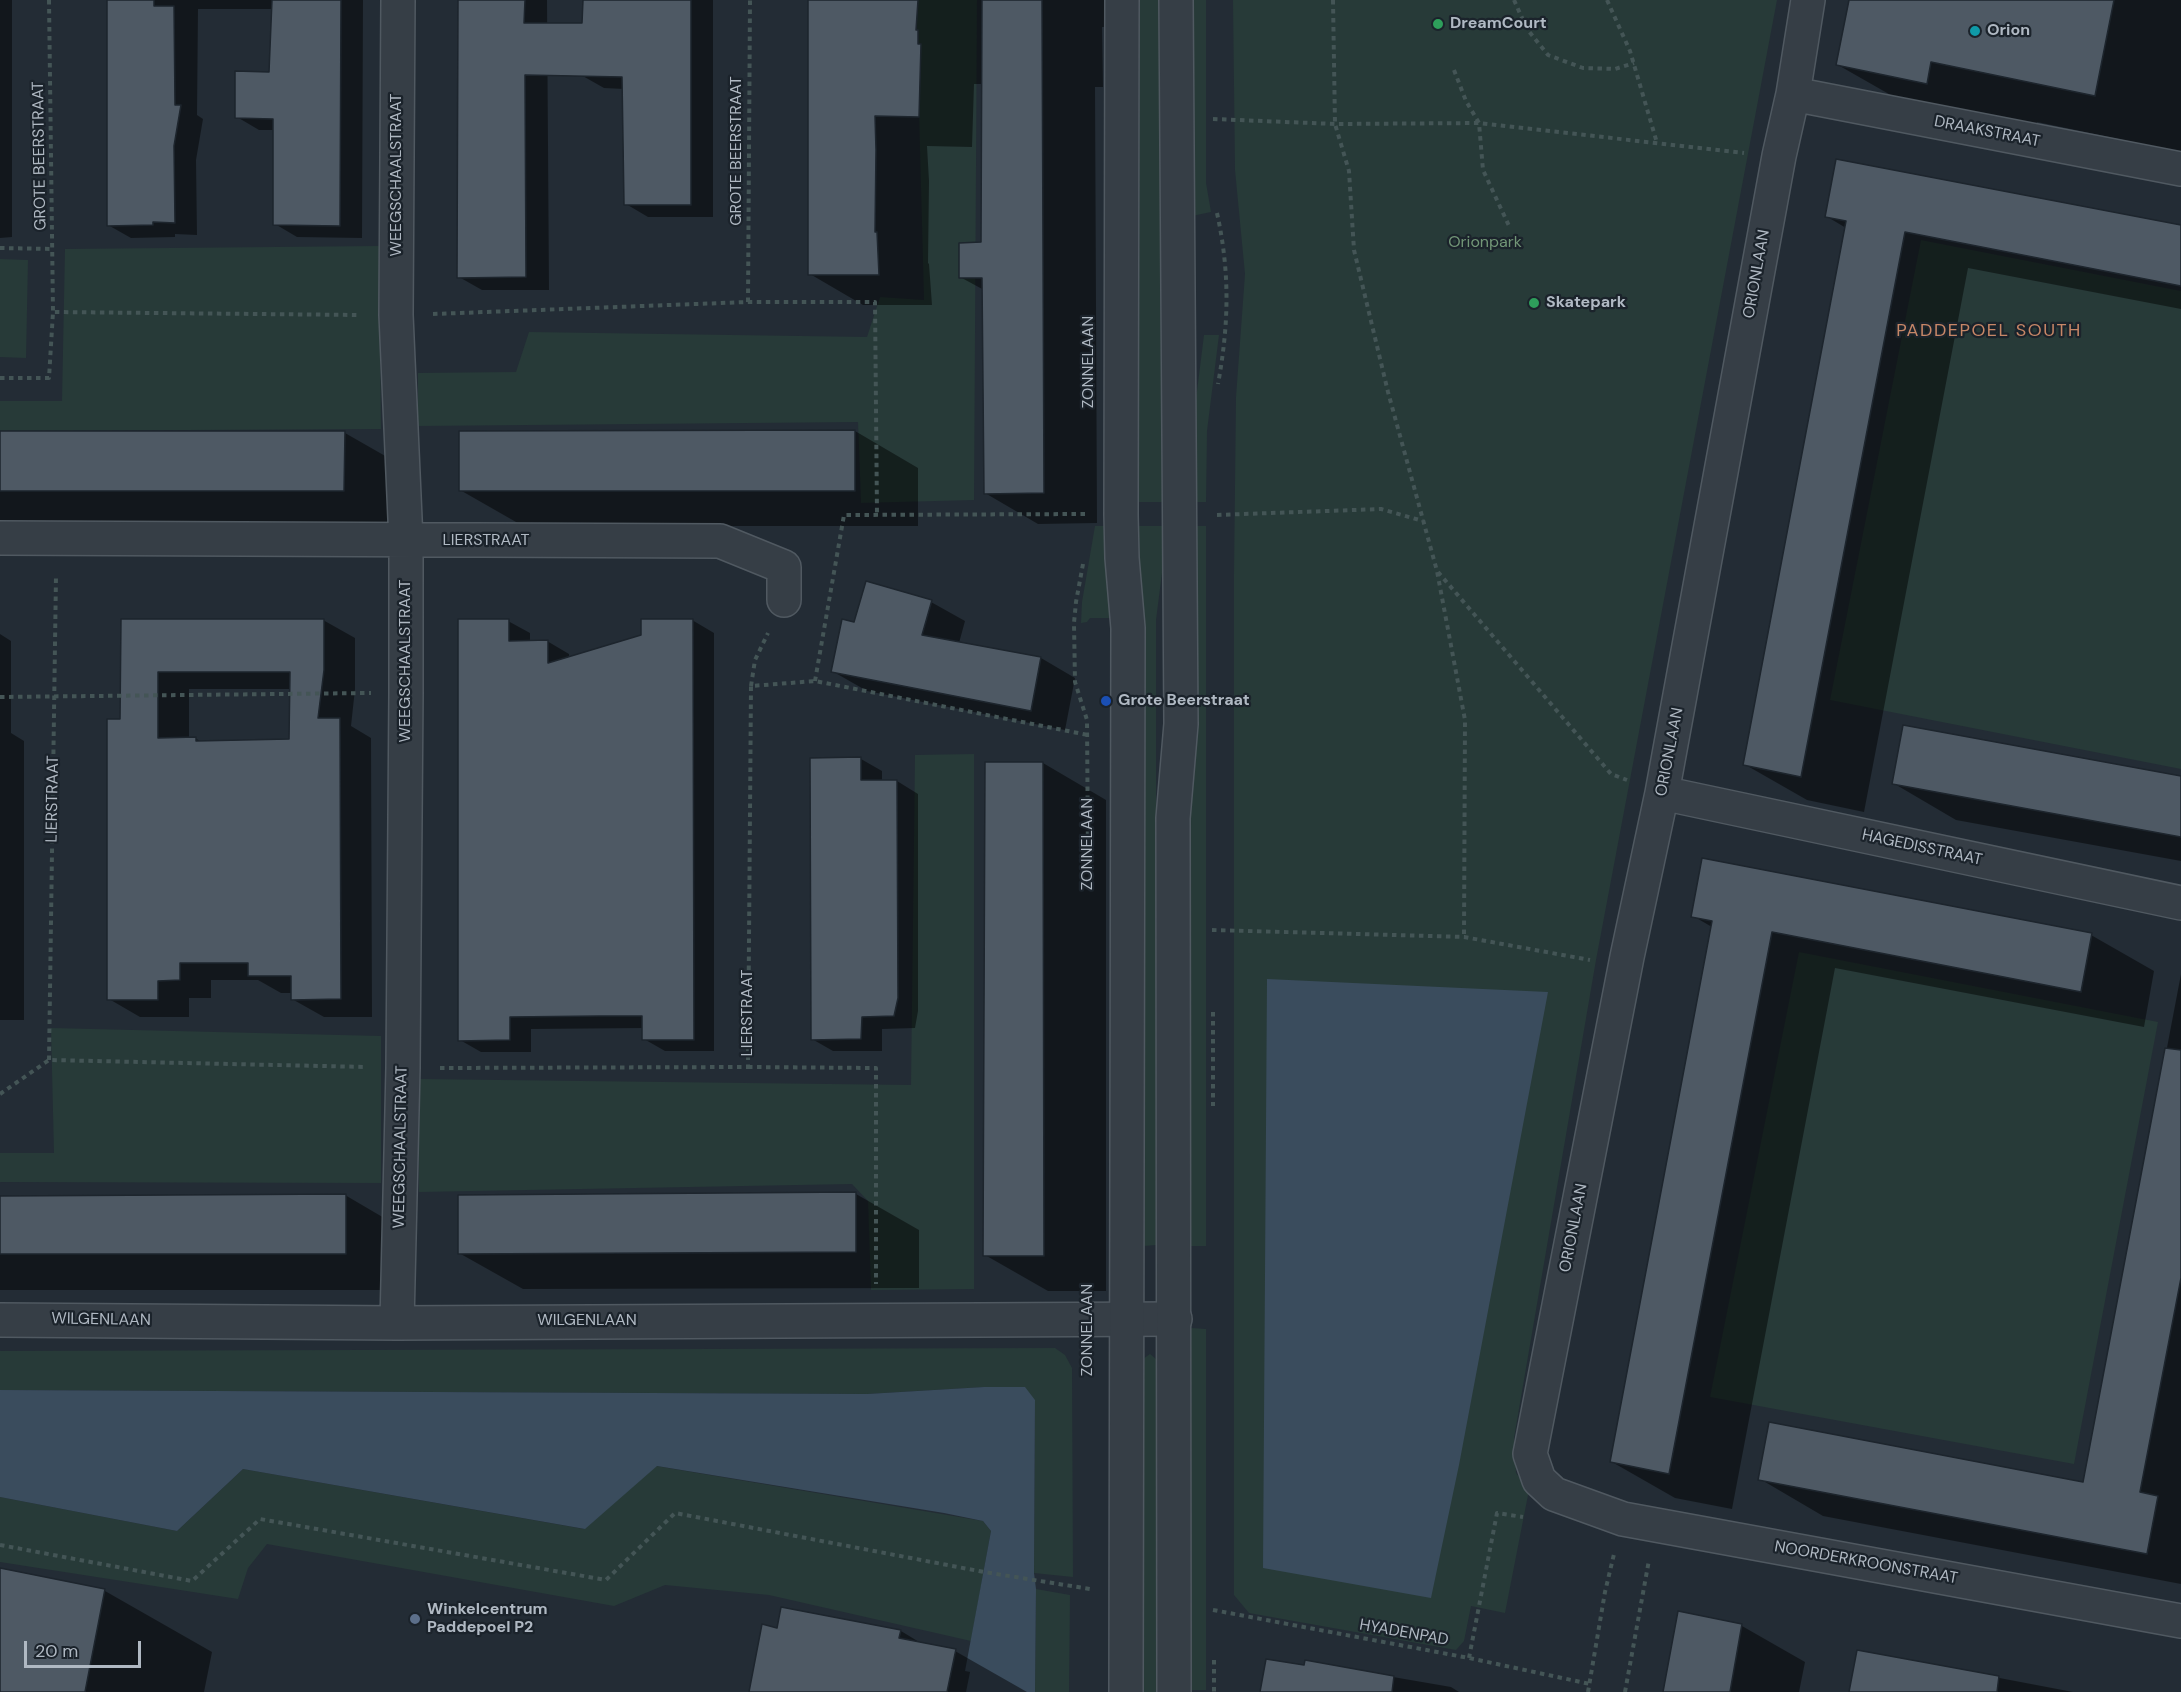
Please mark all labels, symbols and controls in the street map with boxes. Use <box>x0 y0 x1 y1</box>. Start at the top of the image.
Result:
place label: DreamCourt <box>1450 14 1547 34</box>
marker: DreamCourt <box>1431 17 1445 31</box>
place label: Orion <box>1987 21 2030 41</box>
marker: Orion <box>1968 24 1982 38</box>
street label: GROTE BEERSTRAAT <box>727 76 747 226</box>
street label: GROTE BEERSTRAAT <box>29 81 51 231</box>
street label: WEEGSCHAALSTRAAT <box>387 94 407 256</box>
street label: DRAAKSTRAAT <box>1932 112 2042 152</box>
street label: ORIONLAAN <box>1740 228 1774 320</box>
park label: Orionpark <box>1448 233 1522 253</box>
place label: Skatepark <box>1546 293 1626 313</box>
marker: Skatepark <box>1527 296 1541 310</box>
street label: ZONNELAAN <box>1079 316 1099 408</box>
district label: PADDEPOEL SOUTH <box>1896 320 2082 342</box>
street label: LIERSTRAAT <box>442 531 530 551</box>
street label: WEEGSCHAALSTRAAT <box>396 580 416 742</box>
place label: Grote Beerstraat <box>1118 691 1250 711</box>
marker: Grote Beerstraat <box>1099 694 1113 708</box>
street label: ORIONLAAN <box>1652 706 1688 798</box>
street label: LIERSTRAAT <box>43 755 63 843</box>
street label: ZONNELAAN <box>1078 798 1098 890</box>
street label: HAGEDISSTRAAT <box>1860 826 1984 870</box>
street label: LIERSTRAAT <box>738 969 758 1057</box>
street label: WEEGSCHAALSTRAAT <box>390 1065 412 1229</box>
street label: ORIONLAAN <box>1556 1182 1592 1274</box>
street label: ZONNELAAN <box>1078 1284 1098 1376</box>
street label: WILGENLAAN <box>51 1310 151 1330</box>
street label: WILGENLAAN <box>537 1311 637 1331</box>
street label: NOORDERKROONSTRAAT <box>1773 1537 1959 1589</box>
place label: Winkelcentrum Paddepoel P2 <box>427 1600 548 1638</box>
marker: Winkelcentrum Paddepoel P2 <box>408 1612 422 1626</box>
street label: HYADENPAD <box>1358 1616 1450 1650</box>
scale bar <box>27 1629 144 1667</box>
text: 20 m <box>35 1639 78 1663</box>

